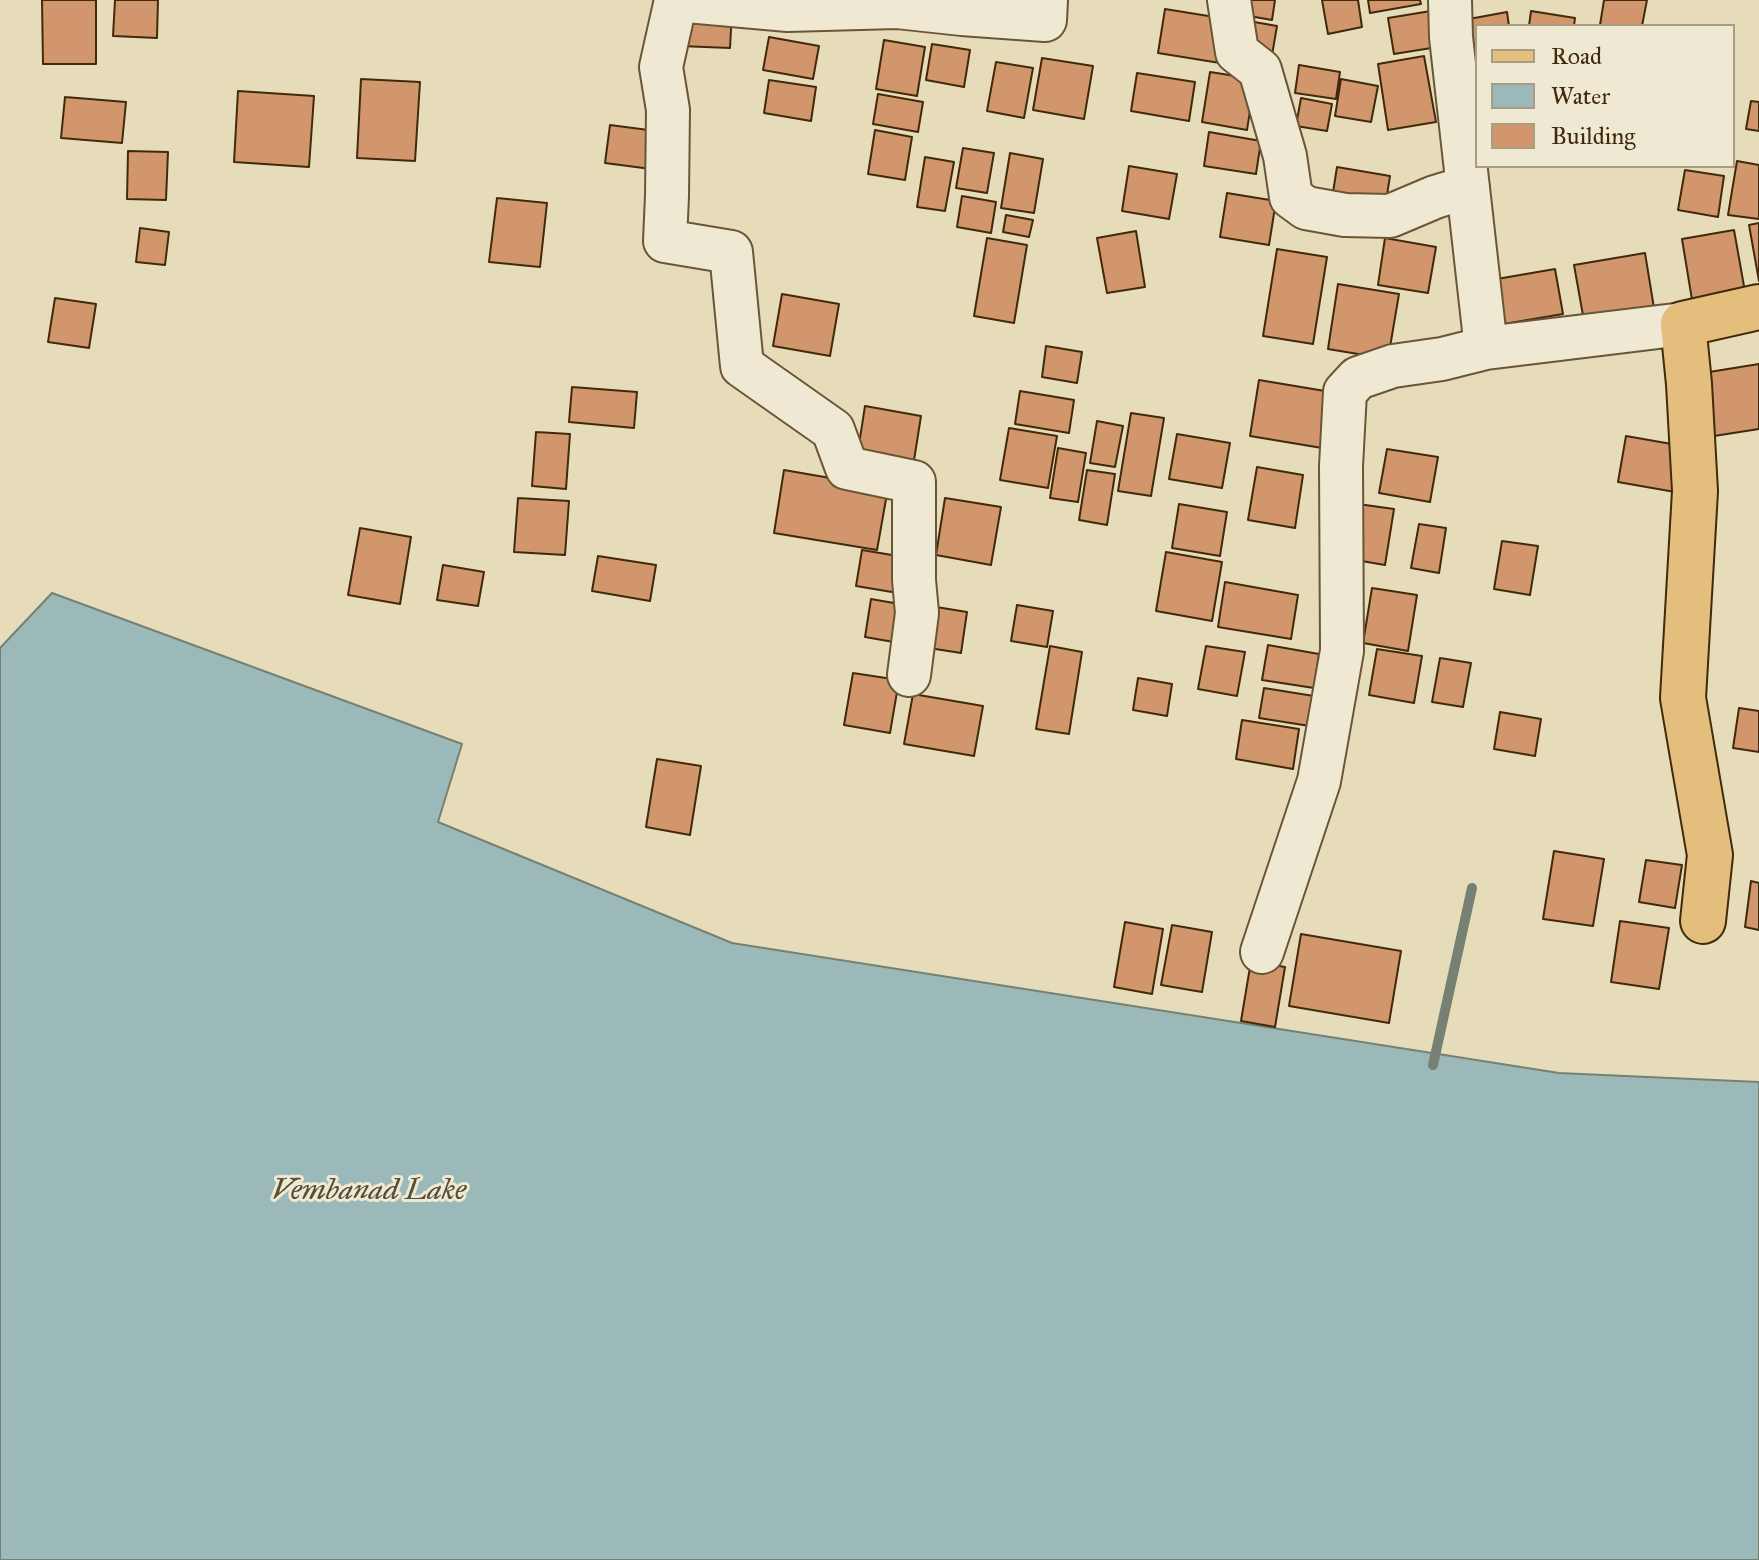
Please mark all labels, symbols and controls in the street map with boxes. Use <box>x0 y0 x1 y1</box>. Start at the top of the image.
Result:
legend <box>1475 24 1735 168</box>
text: Road <box>1551 41 1602 71</box>
text: Water <box>1551 81 1610 111</box>
text: Building <box>1551 121 1636 151</box>
water label: Vembanad Lake <box>272 1174 466 1210</box>

